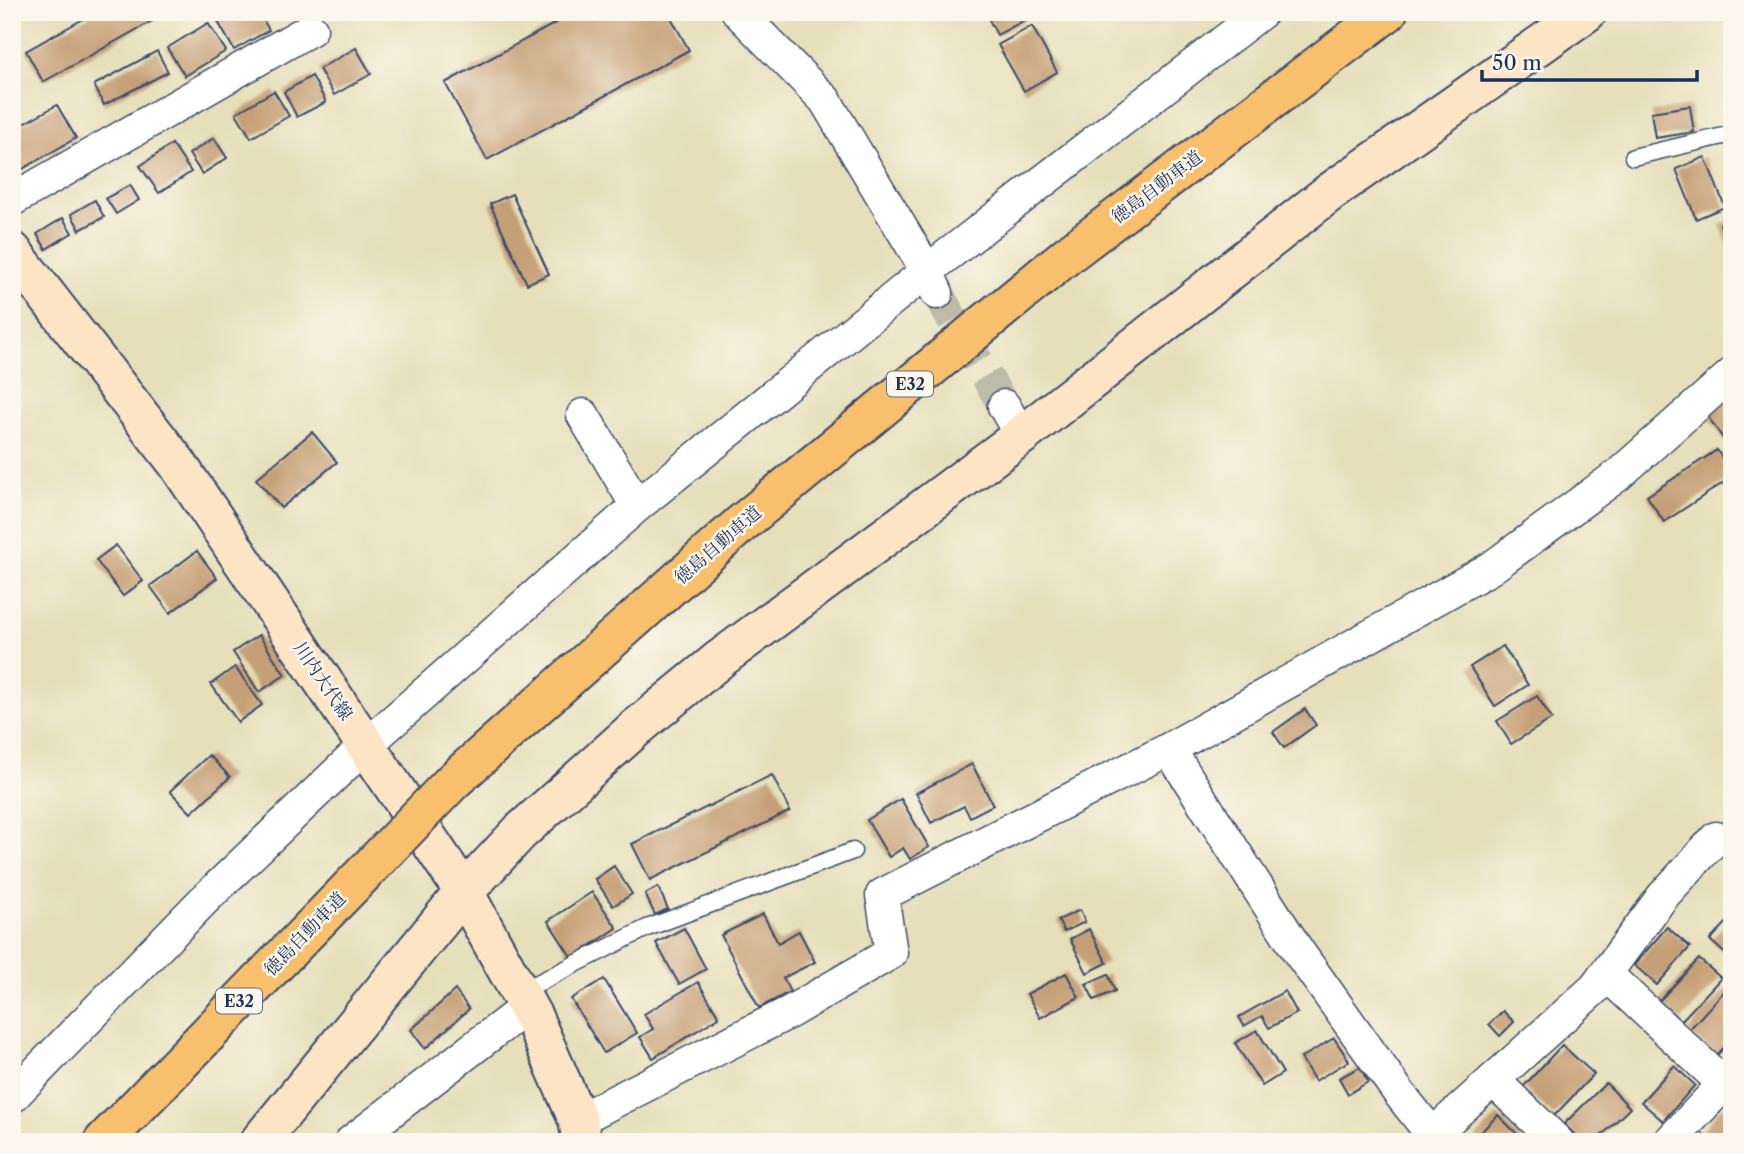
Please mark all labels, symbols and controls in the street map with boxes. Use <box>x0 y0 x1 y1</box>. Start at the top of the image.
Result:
scale bar <box>1482 38 1697 82</box>
text: 50 m <box>1492 50 1542 75</box>
street label: 徳島自動車道 <box>1107 146 1207 228</box>
road number: E32 <box>887 372 933 396</box>
street label: 徳島自動車道 <box>670 501 766 589</box>
street label: 川内大代線 <box>289 638 357 724</box>
street label: 徳島自動車道 <box>260 888 350 980</box>
road number: E32 <box>216 988 262 1014</box>

